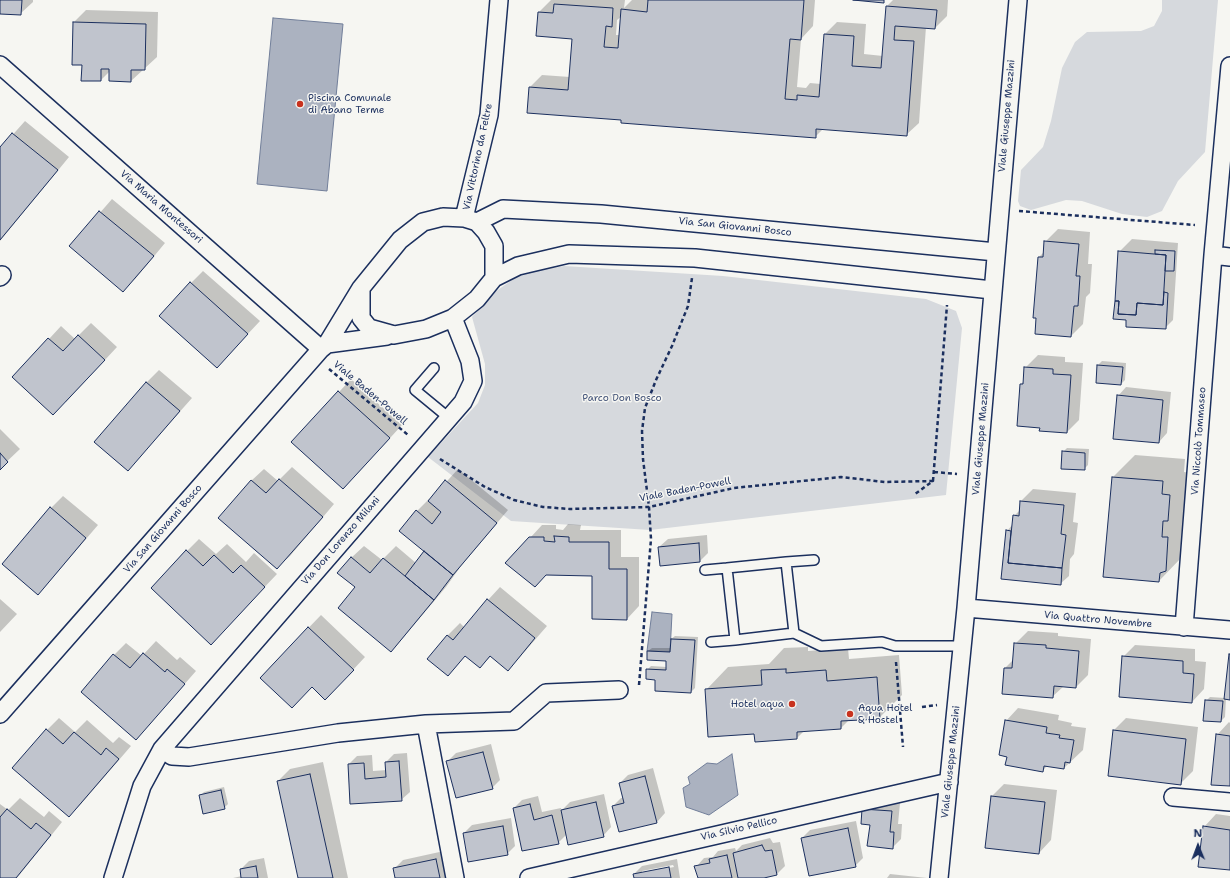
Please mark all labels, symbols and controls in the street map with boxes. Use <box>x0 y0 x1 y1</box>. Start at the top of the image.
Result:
street label: Viale Giuseppe Mazzini <box>996 59 1018 173</box>
place label: Piscina Comunale di Abano Terme <box>308 92 391 116</box>
marker: Piscina Comunale di Abano Terme <box>295 99 305 109</box>
street label: Via Vittorino da Feltre <box>461 102 495 212</box>
street label: Via Maria Montessori <box>117 168 205 246</box>
street label: Via San Giovanni Bosco <box>678 215 792 239</box>
street label: Viale Baden-Powell <box>331 359 409 427</box>
street label: Viale Giuseppe Mazzini <box>970 382 992 496</box>
street label: Via Niccolò Tommaseo <box>1189 387 1209 495</box>
park label: Parco Don Bosco <box>582 392 662 404</box>
street label: Viale Baden-Powell <box>638 475 732 505</box>
street label: Via San Giovanni Bosco <box>121 482 205 576</box>
street label: Via Don Lorenzo Milani <box>299 494 383 588</box>
street label: Via Quattro Novembre <box>1043 609 1153 631</box>
place label: Hotel aqua <box>731 698 784 710</box>
marker: Hotel aqua <box>787 699 797 709</box>
place label: Aqua Hotel & Hostel <box>858 702 912 726</box>
street label: Viale Giuseppe Mazzini <box>939 705 963 819</box>
marker: Aqua Hotel & Hostel <box>845 709 855 719</box>
street label: Via Silvio Pellico <box>700 814 778 844</box>
north arrow <box>1178 826 1218 866</box>
text: N <box>1193 826 1202 841</box>

